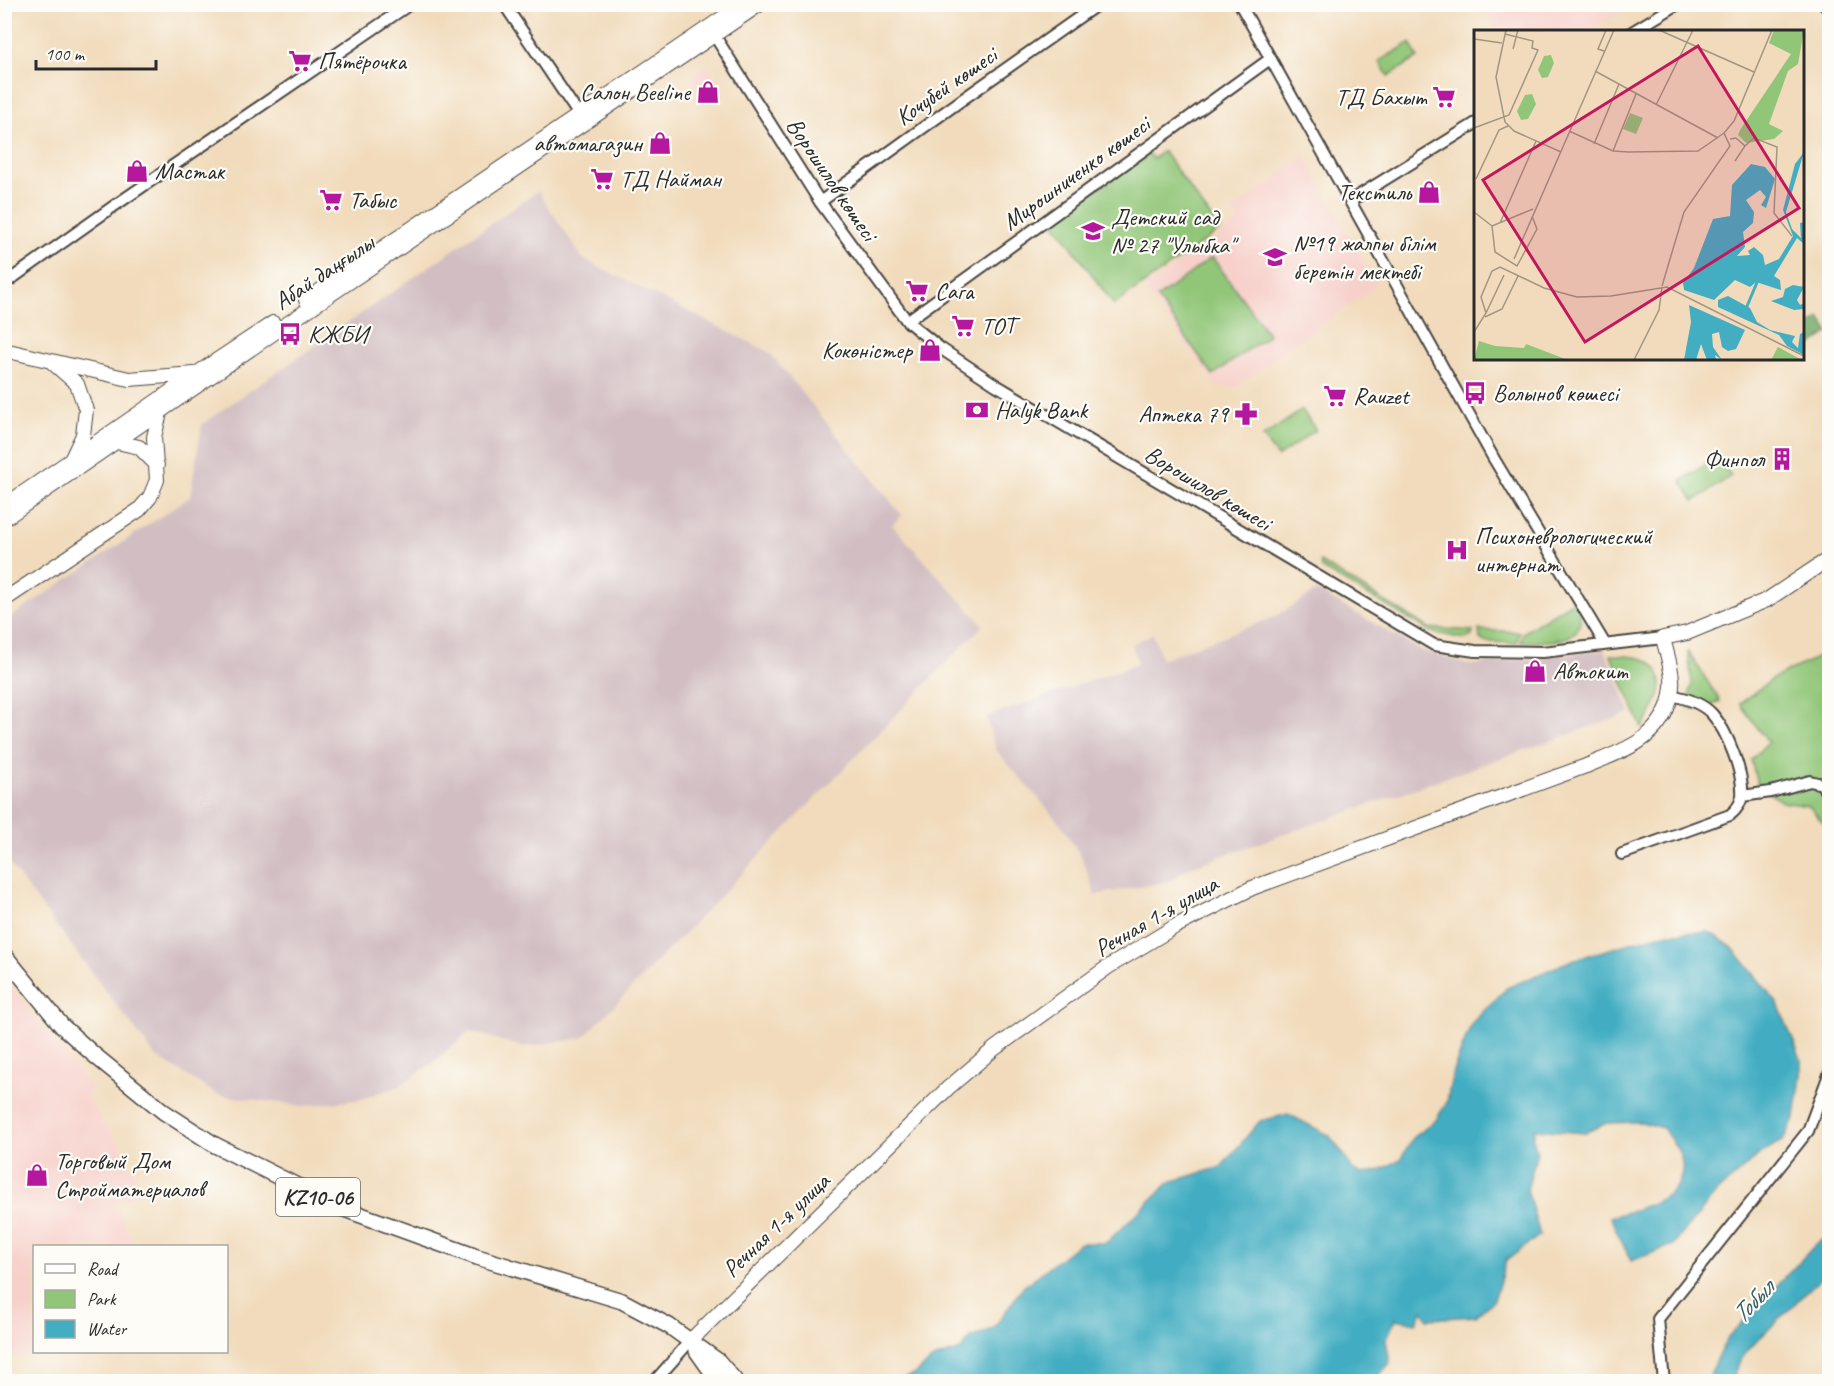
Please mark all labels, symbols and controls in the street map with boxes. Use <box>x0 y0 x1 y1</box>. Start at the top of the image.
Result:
inset map <box>1474 30 1804 360</box>
scale bar <box>36 33 156 71</box>
street label: Кочубей көшесі <box>889 39 1005 132</box>
text: 100 m <box>45 43 86 65</box>
place label: Пятёрочка <box>318 46 407 76</box>
supermarket icon: Пятёрочка <box>287 48 313 74</box>
place label: Cалон Beeline <box>580 77 692 107</box>
shop icon: Cалон Beeline <box>695 79 721 105</box>
place label: ТД Бахыт <box>1336 82 1428 112</box>
supermarket icon: ТД Бахыт <box>1431 84 1457 110</box>
street label: Мирошниченко көшесі <box>996 108 1158 237</box>
street label: Ворошилов көшесі <box>780 112 886 248</box>
place label: автомагазин <box>534 128 644 158</box>
shop icon: автомагазин <box>647 130 673 156</box>
place label: Мастак <box>155 156 227 186</box>
shop icon: Мастак <box>124 158 150 184</box>
place label: ТД Найман <box>620 164 722 194</box>
supermarket icon: ТД Найман <box>589 166 615 192</box>
place label: Текстиль <box>1338 177 1413 207</box>
shop icon: Текстиль <box>1416 179 1442 205</box>
place label: Табыс <box>349 185 398 215</box>
supermarket icon: Табыс <box>318 187 344 213</box>
place label: Детский сад № 27 "Улыбка" <box>1111 202 1240 260</box>
school or university icon: Детский сад № 27 "Улыбка" <box>1080 218 1106 244</box>
street label: Абай даңғылы <box>268 226 382 316</box>
place label: №19 жалпы білім беретін мектебі <box>1293 228 1437 286</box>
school or university icon: №19 жалпы білім беретін мектебі <box>1262 244 1288 270</box>
place label: Сага <box>935 276 975 306</box>
supermarket icon: Сага <box>904 278 930 304</box>
place label: ТОТ <box>981 311 1021 341</box>
supermarket icon: ТОТ <box>950 313 976 339</box>
place label: КЖБИ <box>308 319 372 349</box>
bus stop icon: КЖБИ <box>277 321 303 347</box>
place label: Кокөністер <box>822 335 914 365</box>
shop icon: Кокөністер <box>917 337 943 363</box>
place label: Волынов көшесі <box>1493 378 1621 408</box>
bus stop icon: Волынов көшесі <box>1462 380 1488 406</box>
place label: Rauzet <box>1353 381 1410 411</box>
supermarket icon: Rauzet <box>1322 383 1348 409</box>
place label: Halyk Bank <box>995 395 1090 425</box>
bank icon: Halyk Bank <box>964 397 990 423</box>
place label: Аптека 79 <box>1139 399 1230 429</box>
pharmacy icon: Аптека 79 <box>1233 401 1259 427</box>
street label: Ворошилов көшесі <box>1139 439 1279 539</box>
place label: Финпол <box>1704 444 1766 474</box>
building icon: Финпол <box>1769 446 1795 472</box>
place label: Психоневрологический интернат <box>1475 521 1654 579</box>
hospital icon: Психоневрологический интернат <box>1444 537 1470 563</box>
place label: Автокит <box>1553 656 1629 686</box>
shop icon: Автокит <box>1522 658 1548 684</box>
street label: Речная 1-я улица <box>1089 868 1224 963</box>
place label: Торговый Дом Стройматериалов <box>55 1146 208 1204</box>
shop icon: Торговый Дом Стройматериалов <box>24 1162 50 1188</box>
street label: Речная 1-я улица <box>716 1165 837 1284</box>
road number: KZ10-06 <box>276 1178 360 1216</box>
legend <box>33 1245 228 1353</box>
text: Road <box>87 1258 120 1280</box>
water label: Тобыл <box>1724 1270 1784 1330</box>
text: Park <box>87 1288 117 1310</box>
text: Water <box>87 1318 128 1340</box>

